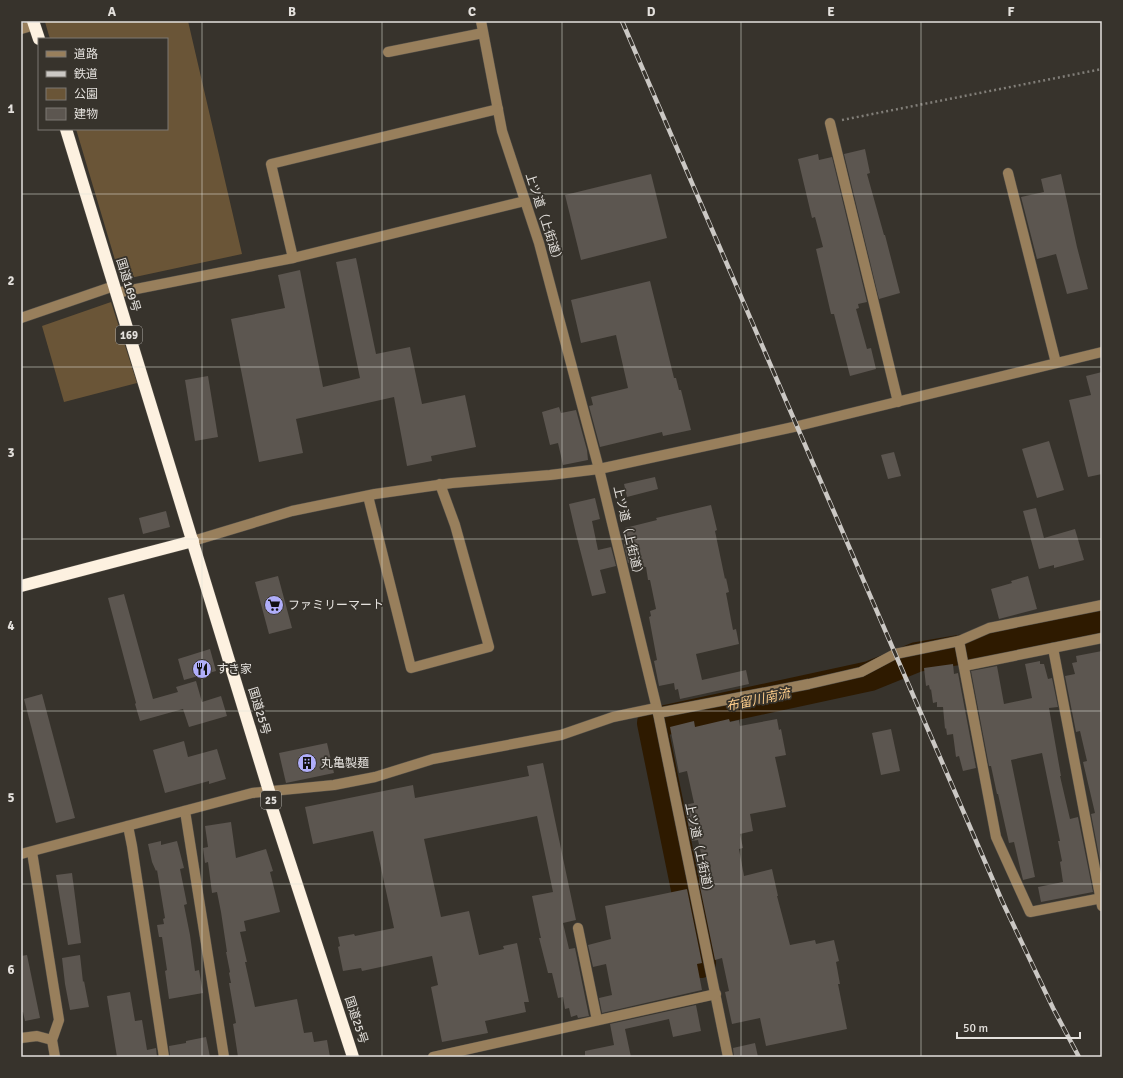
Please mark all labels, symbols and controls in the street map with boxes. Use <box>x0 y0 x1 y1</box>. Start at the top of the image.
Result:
text: A <box>108 4 117 20</box>
text: B <box>288 4 296 20</box>
text: C <box>468 4 476 20</box>
text: D <box>647 4 656 20</box>
text: E <box>827 4 835 20</box>
text: F <box>1008 4 1015 20</box>
legend <box>38 38 168 130</box>
text: 道路 <box>74 47 98 62</box>
text: 鉄道 <box>74 67 98 82</box>
text: 公園 <box>74 87 98 102</box>
text: 1 <box>7 101 15 117</box>
text: 建物 <box>74 107 98 122</box>
street label: 上ツ道（上街道） <box>522 171 566 267</box>
street label: 国道169号 <box>113 256 143 314</box>
text: 2 <box>7 273 15 289</box>
road number: 169 <box>116 326 142 344</box>
text: 3 <box>7 445 15 461</box>
street label: 上ツ道（上街道） <box>610 485 646 581</box>
supermarket icon: ファミリーマート <box>263 594 285 616</box>
place label: ファミリーマート <box>288 598 384 613</box>
text: 4 <box>7 618 15 634</box>
restaurant icon: すき家 <box>191 658 213 680</box>
place label: すき家 <box>216 662 252 677</box>
street label: 国道25号 <box>245 685 273 737</box>
water label: 布留川南流 <box>725 685 793 715</box>
building icon: 丸亀製麺 <box>296 752 318 774</box>
place label: 丸亀製麺 <box>321 756 369 771</box>
text: 5 <box>7 790 15 806</box>
road number: 25 <box>261 791 281 809</box>
street label: 上ツ道（上街道） <box>682 801 716 899</box>
text: 6 <box>7 962 15 978</box>
street label: 国道25号 <box>341 994 371 1046</box>
scale bar <box>957 1014 1080 1040</box>
text: 50 m <box>963 1021 988 1036</box>

